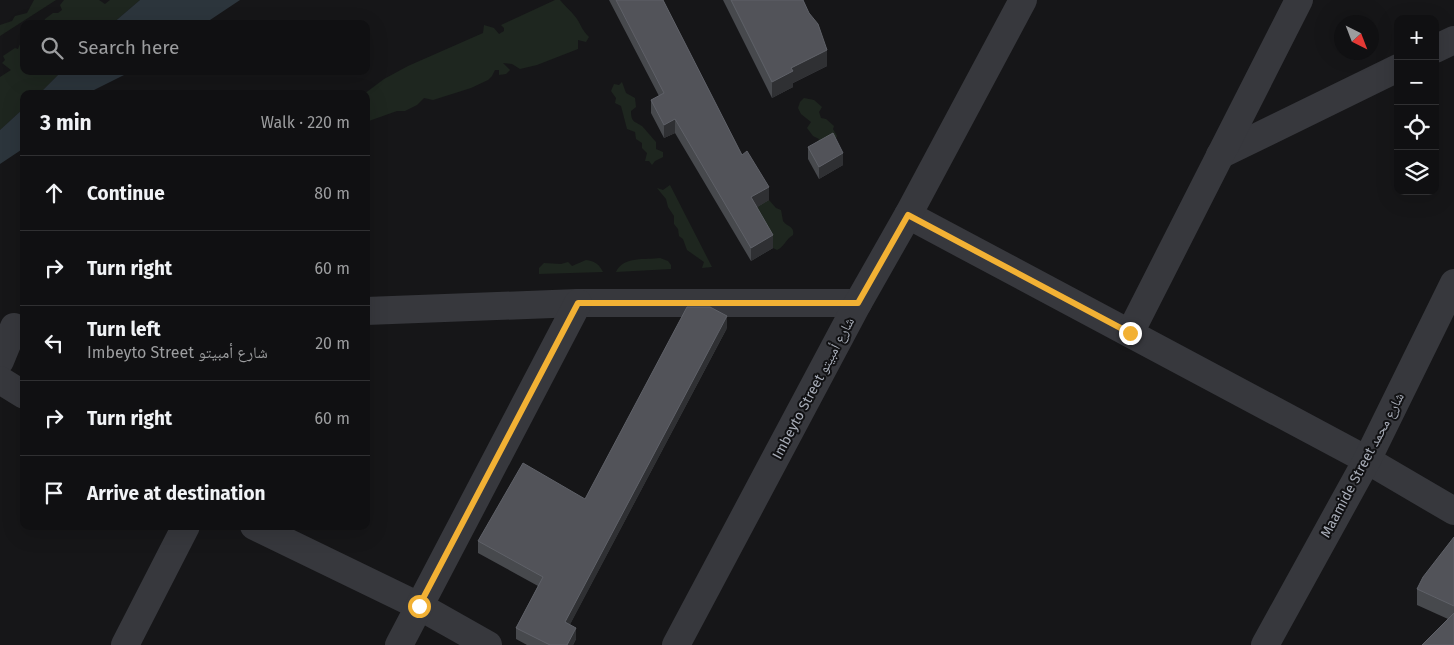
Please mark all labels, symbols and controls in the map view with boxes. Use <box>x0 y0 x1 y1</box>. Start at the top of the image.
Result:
north arrow <box>1334 15 1379 60</box>
map controls <box>1394 15 1439 195</box>
button: + <box>1394 15 1439 60</box>
search box <box>20 20 370 75</box>
icon: search <box>38 34 66 62</box>
text: Search here <box>78 36 179 59</box>
button: − <box>1394 60 1439 105</box>
button: locate <box>1394 105 1439 150</box>
text: 3 min <box>40 110 92 136</box>
text: Walk · 220 m <box>261 113 350 132</box>
button: layers <box>1394 150 1439 195</box>
icon: ahead <box>40 179 68 207</box>
text: Continue <box>87 182 165 205</box>
text: 80 m <box>314 184 350 203</box>
icon: right <box>40 254 68 282</box>
text: Turn right <box>87 257 172 280</box>
text: 60 m <box>315 259 350 278</box>
street label: Imbeyto Street شارع أمبيتو <box>769 314 859 462</box>
text: Turn left <box>87 318 161 341</box>
route end <box>1119 322 1142 345</box>
icon: left <box>40 329 68 357</box>
text: 20 m <box>315 334 350 353</box>
text: Imbeyto Street شارع أمبيتو <box>87 343 268 362</box>
street label: Maamide Street شارع محمد <box>1317 390 1409 541</box>
icon: right <box>40 404 68 432</box>
text: Turn right <box>87 407 172 430</box>
text: 60 m <box>315 409 350 428</box>
icon: arrive <box>40 479 68 507</box>
text: Arrive at destination <box>87 482 266 505</box>
route start <box>408 595 431 618</box>

